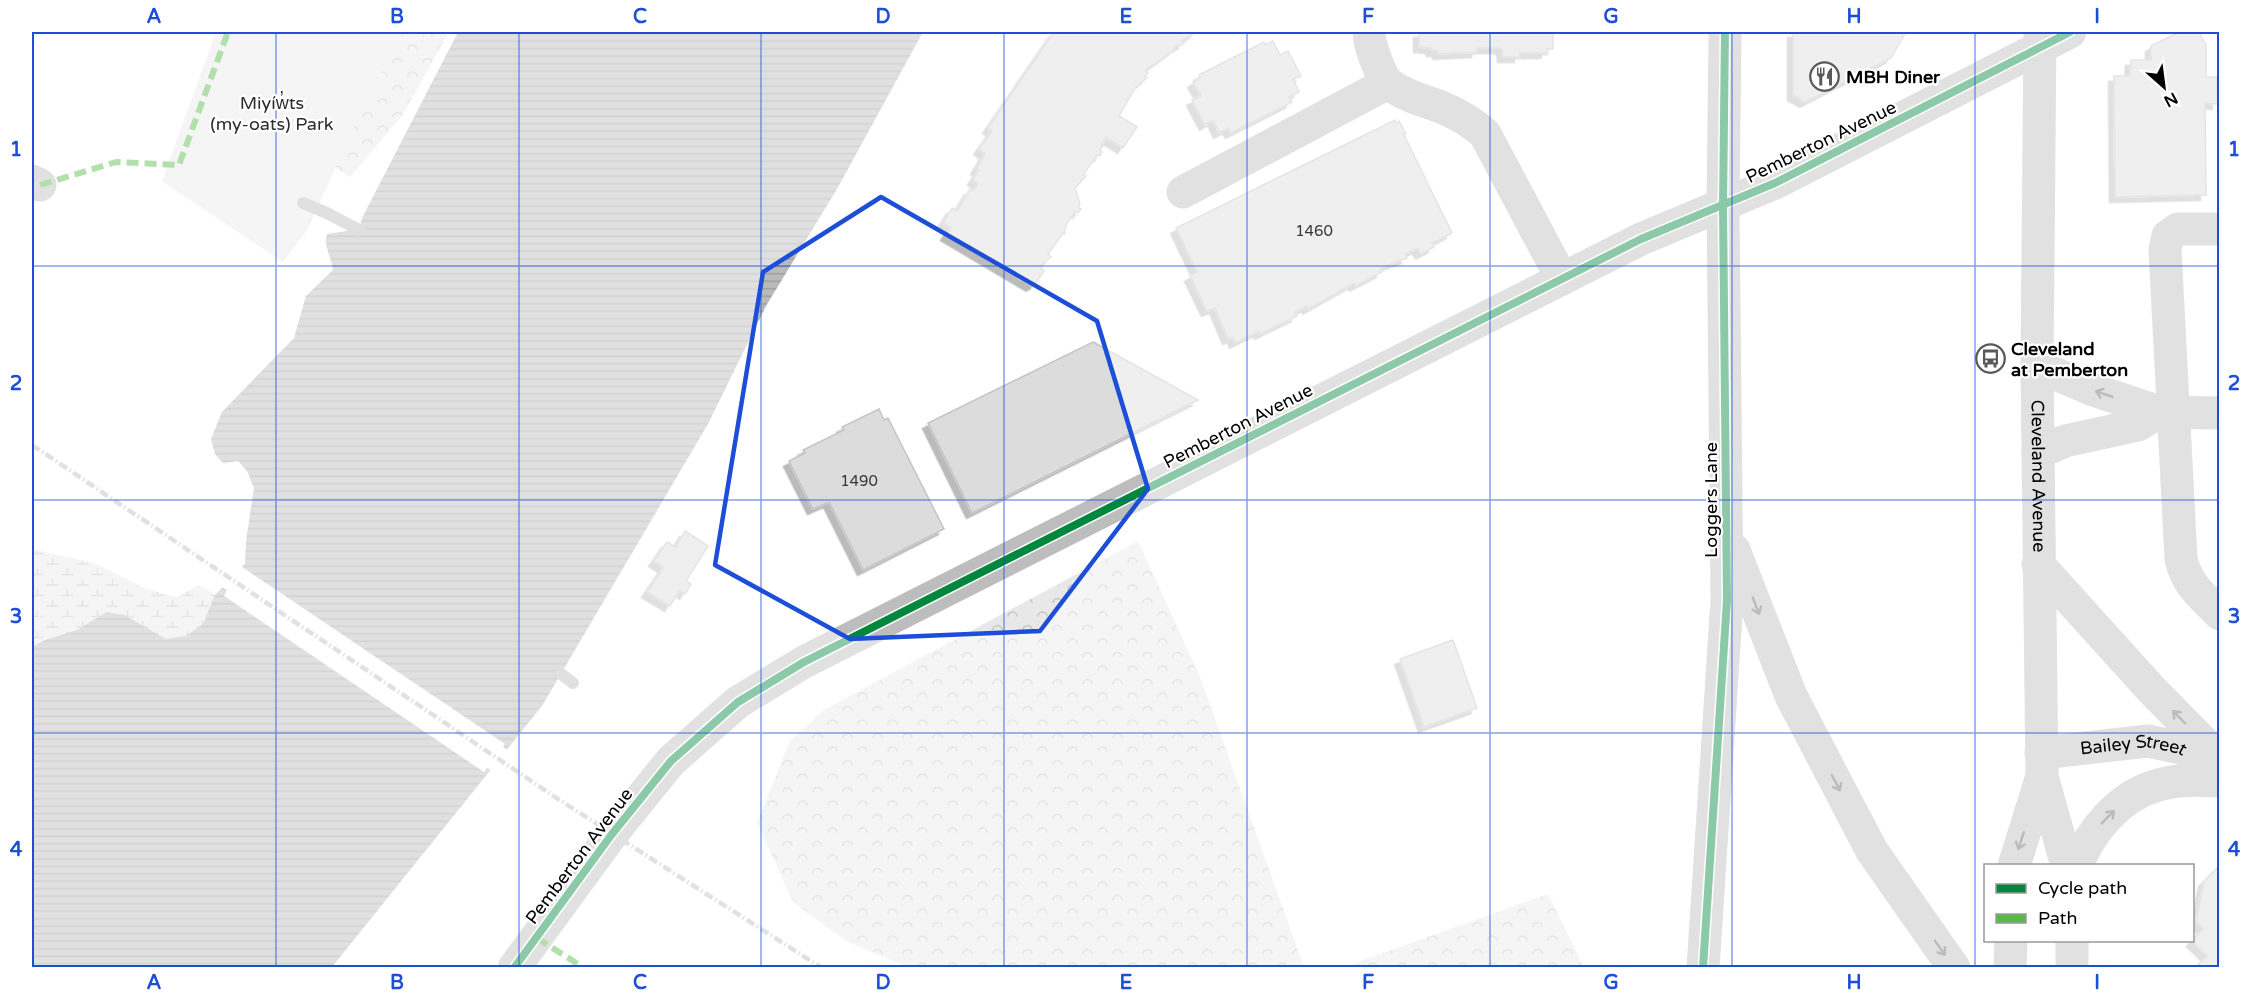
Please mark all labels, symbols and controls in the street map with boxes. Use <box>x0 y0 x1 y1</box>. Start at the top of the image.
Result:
text: A <box>147 5 162 29</box>
text: B <box>390 5 404 29</box>
text: C <box>633 5 647 29</box>
text: D <box>875 5 891 29</box>
text: E <box>1120 5 1133 29</box>
text: F <box>1362 5 1374 29</box>
text: G <box>1603 5 1619 29</box>
text: H <box>1846 5 1862 29</box>
text: I <box>2094 5 2100 29</box>
north arrow <box>2134 57 2194 117</box>
restaurant icon: MBH Diner <box>1809 61 1841 93</box>
place label: MBH Diner <box>1846 66 1941 88</box>
text: N <box>2160 88 2181 111</box>
park label: Miyíw̓ts (my-oats) Park <box>210 91 334 135</box>
street label: Pemberton Avenue <box>1742 96 1900 188</box>
text: 1 <box>10 138 22 162</box>
text: 1 <box>2228 138 2240 162</box>
house number: 1460 <box>1295 222 1333 240</box>
place label: Cleveland at Pemberton <box>2011 338 2128 381</box>
bus stop icon: Cleveland at Pemberton <box>1974 343 2006 375</box>
text: 2 <box>10 372 22 396</box>
text: 2 <box>2228 372 2240 396</box>
street label: Pemberton Avenue <box>1160 379 1316 473</box>
one-way arrow <box>2095 387 2114 398</box>
street label: Cleveland Avenue <box>2026 399 2050 553</box>
street label: Loggers Lane <box>1700 442 1722 558</box>
house number: 1490 <box>840 472 878 490</box>
one-way arrow <box>1751 596 1762 614</box>
text: 3 <box>10 605 22 629</box>
text: 3 <box>2228 605 2240 629</box>
one-way arrow <box>2171 709 2186 724</box>
street label: Bailey Street <box>2079 730 2191 760</box>
one-way arrow <box>1830 774 1842 791</box>
street label: Pemberton Avenue <box>521 784 637 928</box>
one-way arrow <box>2101 810 2116 824</box>
one-way arrow <box>2015 831 2026 850</box>
text: 4 <box>10 838 23 862</box>
text: 4 <box>2228 838 2241 862</box>
legend <box>1984 864 2194 942</box>
text: Cycle path <box>2038 877 2127 899</box>
text: Path <box>2038 907 2077 929</box>
one-way arrow <box>1934 939 1946 955</box>
text: A <box>147 971 162 995</box>
text: B <box>390 971 404 995</box>
text: C <box>633 971 647 995</box>
text: D <box>875 971 891 995</box>
text: E <box>1120 971 1133 995</box>
text: F <box>1362 971 1374 995</box>
text: G <box>1603 971 1619 995</box>
text: H <box>1846 971 1862 995</box>
text: I <box>2094 971 2100 995</box>

